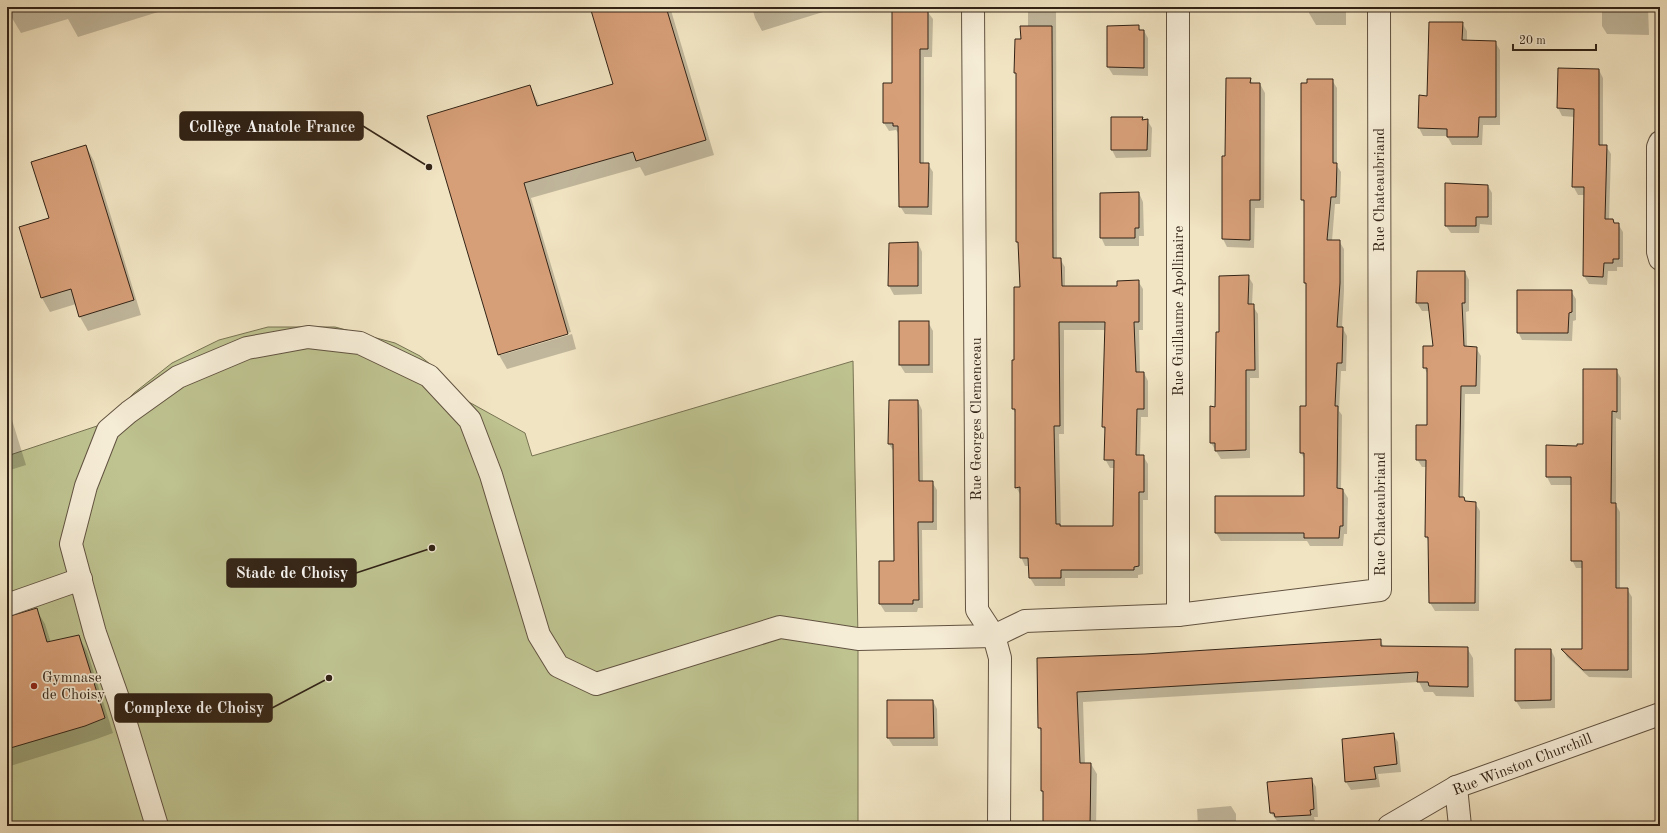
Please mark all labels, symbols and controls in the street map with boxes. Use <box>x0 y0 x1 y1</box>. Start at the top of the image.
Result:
scale bar <box>1513 26 1596 52</box>
text: 20 m <box>1519 35 1546 47</box>
callout: Collège Anatole France <box>180 112 363 140</box>
text: Collège Anatole France <box>189 120 355 136</box>
street label: Rue Chateaubriand <box>1373 128 1388 252</box>
street label: Rue Guillaume Apollinaire <box>1172 226 1187 396</box>
street label: Rue Georges Clemenceau <box>970 337 985 501</box>
street label: Rue Chateaubriand <box>1374 452 1389 576</box>
callout: Stade de Choisy <box>227 559 356 587</box>
text: Stade de Choisy <box>236 566 348 582</box>
place label: Gymnase de Choisy <box>42 671 105 703</box>
marker: Gymnase de Choisy <box>29 681 39 691</box>
callout: Complexe de Choisy <box>115 694 272 722</box>
text: Complexe de Choisy <box>124 701 264 717</box>
street label: Rue Winston Churchill <box>1451 732 1594 799</box>

